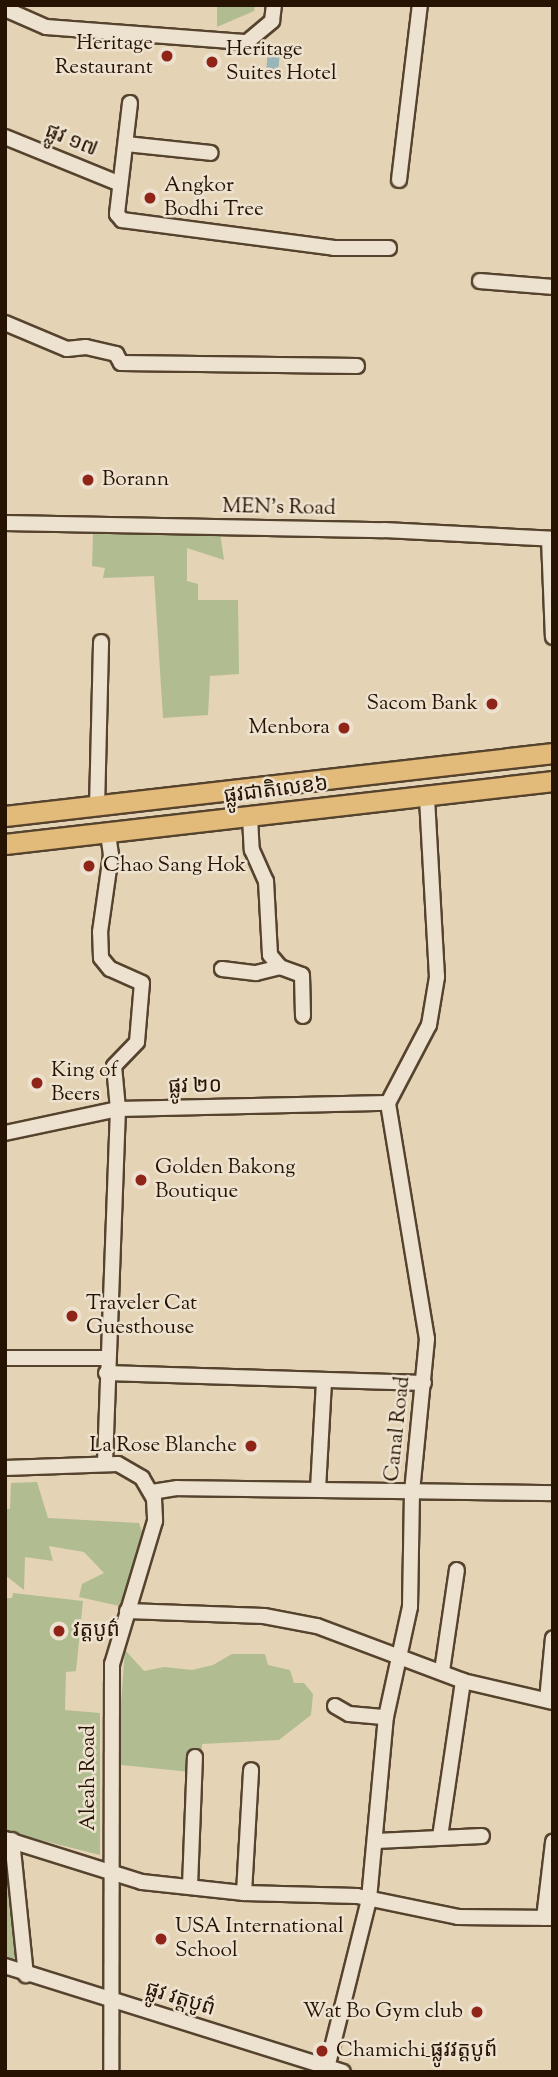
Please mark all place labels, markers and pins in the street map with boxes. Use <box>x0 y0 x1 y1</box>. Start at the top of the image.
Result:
place label: Heritage Restaurant <box>55 31 153 81</box>
place label: Heritage Suites Hotel <box>226 37 337 87</box>
marker: Heritage Restaurant <box>159 48 175 64</box>
marker: Heritage Suites Hotel <box>204 54 220 70</box>
place label: Angkor Bodhi Tree <box>164 173 264 223</box>
marker: Angkor Bodhi Tree <box>142 190 158 206</box>
place label: Borann <box>102 467 169 493</box>
marker: Borann <box>80 472 96 488</box>
place label: Sacom Bank <box>367 691 478 717</box>
marker: Sacom Bank <box>484 696 500 712</box>
place label: Menbora <box>248 715 330 741</box>
marker: Menbora <box>336 720 352 736</box>
place label: Chao Sang Hok <box>103 853 246 879</box>
marker: Chao Sang Hok <box>81 858 97 874</box>
place label: King of Beers <box>51 1058 118 1108</box>
marker: King of Beers <box>29 1075 45 1091</box>
place label: Golden Bakong Boutique <box>155 1155 295 1205</box>
marker: Golden Bakong Boutique <box>133 1172 149 1188</box>
place label: Traveler Cat Guesthouse <box>86 1291 197 1341</box>
marker: Traveler Cat Guesthouse <box>64 1308 80 1324</box>
place label: La Rose Blanche <box>90 1433 237 1459</box>
marker: La Rose Blanche <box>243 1438 259 1454</box>
place label: វត្តបូព៌ <box>73 1618 120 1644</box>
marker: វត្តបូព៌ <box>51 1623 67 1639</box>
place label: USA International School <box>175 1914 344 1964</box>
marker: USA International School <box>153 1931 169 1947</box>
place label: Wat Bo Gym club <box>303 1999 463 2025</box>
marker: Wat Bo Gym club <box>469 2004 485 2020</box>
place label: Chamichi_ផ្លូវវត្តបូព៍ <box>336 2038 497 2064</box>
marker: Chamichi_ផ្លូវវត្តបូព៍ <box>314 2043 330 2059</box>

